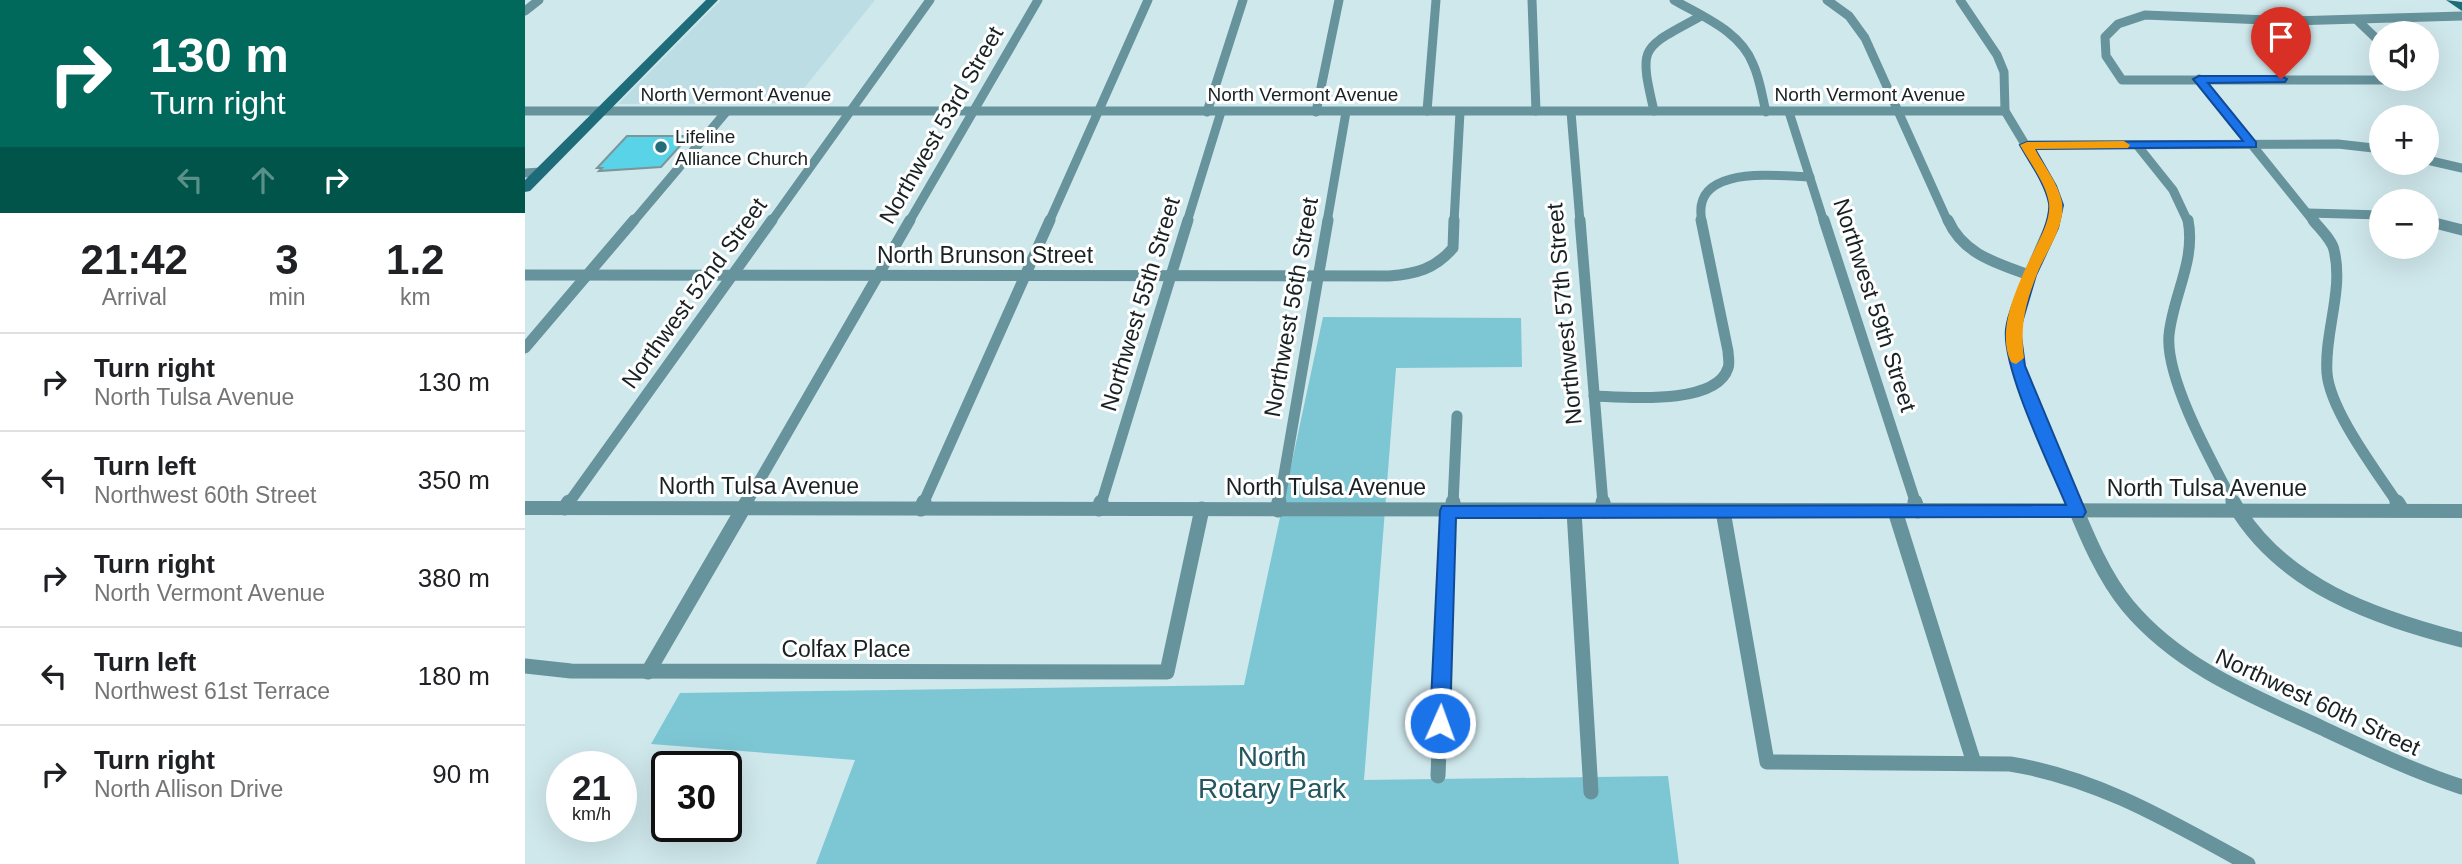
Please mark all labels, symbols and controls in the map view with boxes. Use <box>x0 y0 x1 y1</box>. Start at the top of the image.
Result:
pin <box>2251 7 2311 79</box>
icon: arrive <box>2262 18 2300 56</box>
street label: Northwest 53rd Street <box>874 21 1008 228</box>
map controls <box>2369 21 2439 259</box>
button: sound <box>2369 21 2439 91</box>
icon: right <box>35 28 126 119</box>
text: 130 m <box>150 28 289 82</box>
street label: North Vermont Avenue <box>641 84 831 105</box>
street label: North Vermont Avenue <box>1208 84 1398 105</box>
street label: North Vermont Avenue <box>1775 84 1965 105</box>
text: Turn right <box>150 85 286 121</box>
button: + <box>2369 105 2439 175</box>
place label: Lifeline Alliance Church <box>675 126 808 169</box>
marker: Lifeline Alliance Church <box>653 139 669 155</box>
icon: left <box>171 161 209 199</box>
icon: ahead <box>244 161 282 199</box>
icon: right <box>317 161 355 199</box>
button: − <box>2369 189 2439 259</box>
street label: Northwest 52nd Street <box>616 192 772 393</box>
street label: Northwest 55th Street <box>1095 193 1185 414</box>
street label: Northwest 56th Street <box>1259 195 1323 419</box>
street label: Northwest 59th Street <box>1828 195 1922 415</box>
street label: Northwest 57th Street <box>1541 201 1587 426</box>
text: 21:42 <box>81 236 188 283</box>
text: 3 <box>275 236 299 283</box>
text: 1.2 <box>386 236 444 283</box>
street label: North Brunson Street <box>877 242 1094 268</box>
text: Arrival <box>102 284 167 310</box>
text: min <box>268 284 306 310</box>
text: km <box>400 284 431 310</box>
text: Turn right <box>94 353 215 383</box>
icon: right <box>35 363 73 401</box>
text: 130 m <box>418 367 490 397</box>
text: North Tulsa Avenue <box>94 384 294 410</box>
text: Turn left <box>94 451 196 481</box>
icon: left <box>35 461 73 499</box>
text: 350 m <box>418 465 490 495</box>
street label: North Tulsa Avenue <box>659 473 859 499</box>
street label: North Tulsa Avenue <box>1226 474 1426 500</box>
street label: North Tulsa Avenue <box>2107 475 2307 501</box>
text: Northwest 60th Street <box>94 482 316 508</box>
text: Turn right <box>94 549 215 579</box>
icon: right <box>35 559 73 597</box>
text: 380 m <box>418 563 490 593</box>
text: North Vermont Avenue <box>94 580 325 606</box>
street label: Colfax Place <box>781 636 911 662</box>
street label: Northwest 60th Street <box>2212 643 2425 761</box>
text: Turn left <box>94 647 196 677</box>
icon: left <box>35 657 73 695</box>
text: 180 m <box>418 661 490 691</box>
text: Northwest 61st Terrace <box>94 678 330 704</box>
position arrow <box>1403 686 1477 760</box>
park label: North Rotary Park <box>1198 741 1347 804</box>
text: Turn right <box>94 745 215 775</box>
speed limit sign: 30 <box>651 751 742 842</box>
icon: right <box>35 755 73 793</box>
text: 90 m <box>432 759 490 789</box>
text: 21 <box>572 768 611 807</box>
text: North Allison Drive <box>94 776 283 802</box>
text: km/h <box>572 804 611 824</box>

